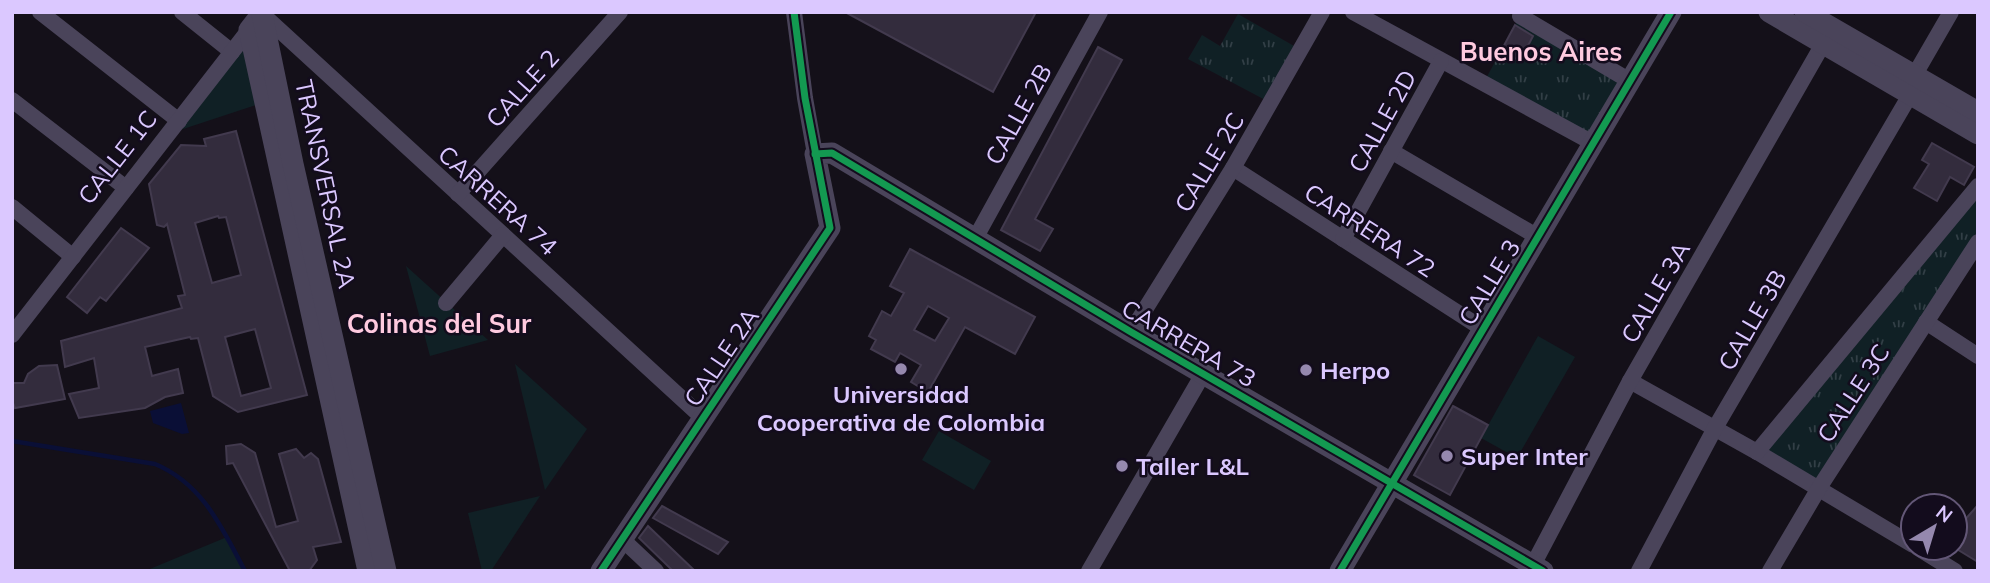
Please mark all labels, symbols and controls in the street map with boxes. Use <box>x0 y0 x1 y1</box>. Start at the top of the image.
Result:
district label: Buenos Aires <box>1460 35 1622 68</box>
street label: CALLE 2 <box>479 43 565 133</box>
street label: CALLE 2B <box>978 58 1058 170</box>
street label: CALLE 2D <box>1342 65 1422 177</box>
street label: TRANSVERSAL 2A <box>289 77 363 291</box>
street label: CALLE 1C <box>71 104 163 210</box>
street label: CALLE 2C <box>1168 107 1250 217</box>
street label: CARRERA 74 <box>432 139 564 261</box>
street label: CARRERA 72 <box>1299 177 1441 283</box>
street label: CALLE 3 <box>1452 234 1526 330</box>
street label: CALLE 3A <box>1614 236 1696 348</box>
street label: CALLE 3B <box>1711 264 1793 376</box>
street label: CARRERA 73 <box>1117 293 1261 393</box>
street label: CALLE 2A <box>677 302 765 412</box>
district label: Colinas del Sur <box>347 307 532 340</box>
street label: CALLE 3C <box>1810 338 1896 448</box>
place label: Herpo <box>1320 355 1390 385</box>
marker: Universidad Cooperativa de Colombia <box>893 361 909 377</box>
marker: Herpo <box>1298 362 1314 378</box>
place label: Universidad Cooperativa de Colombia <box>757 379 1045 437</box>
place label: Super Inter <box>1461 441 1588 471</box>
marker: Super Inter <box>1439 448 1455 464</box>
place label: Taller L&L <box>1136 451 1249 481</box>
marker: Taller L&L <box>1114 458 1130 474</box>
north arrow <box>1899 492 1969 562</box>
text: N <box>1931 500 1958 527</box>

